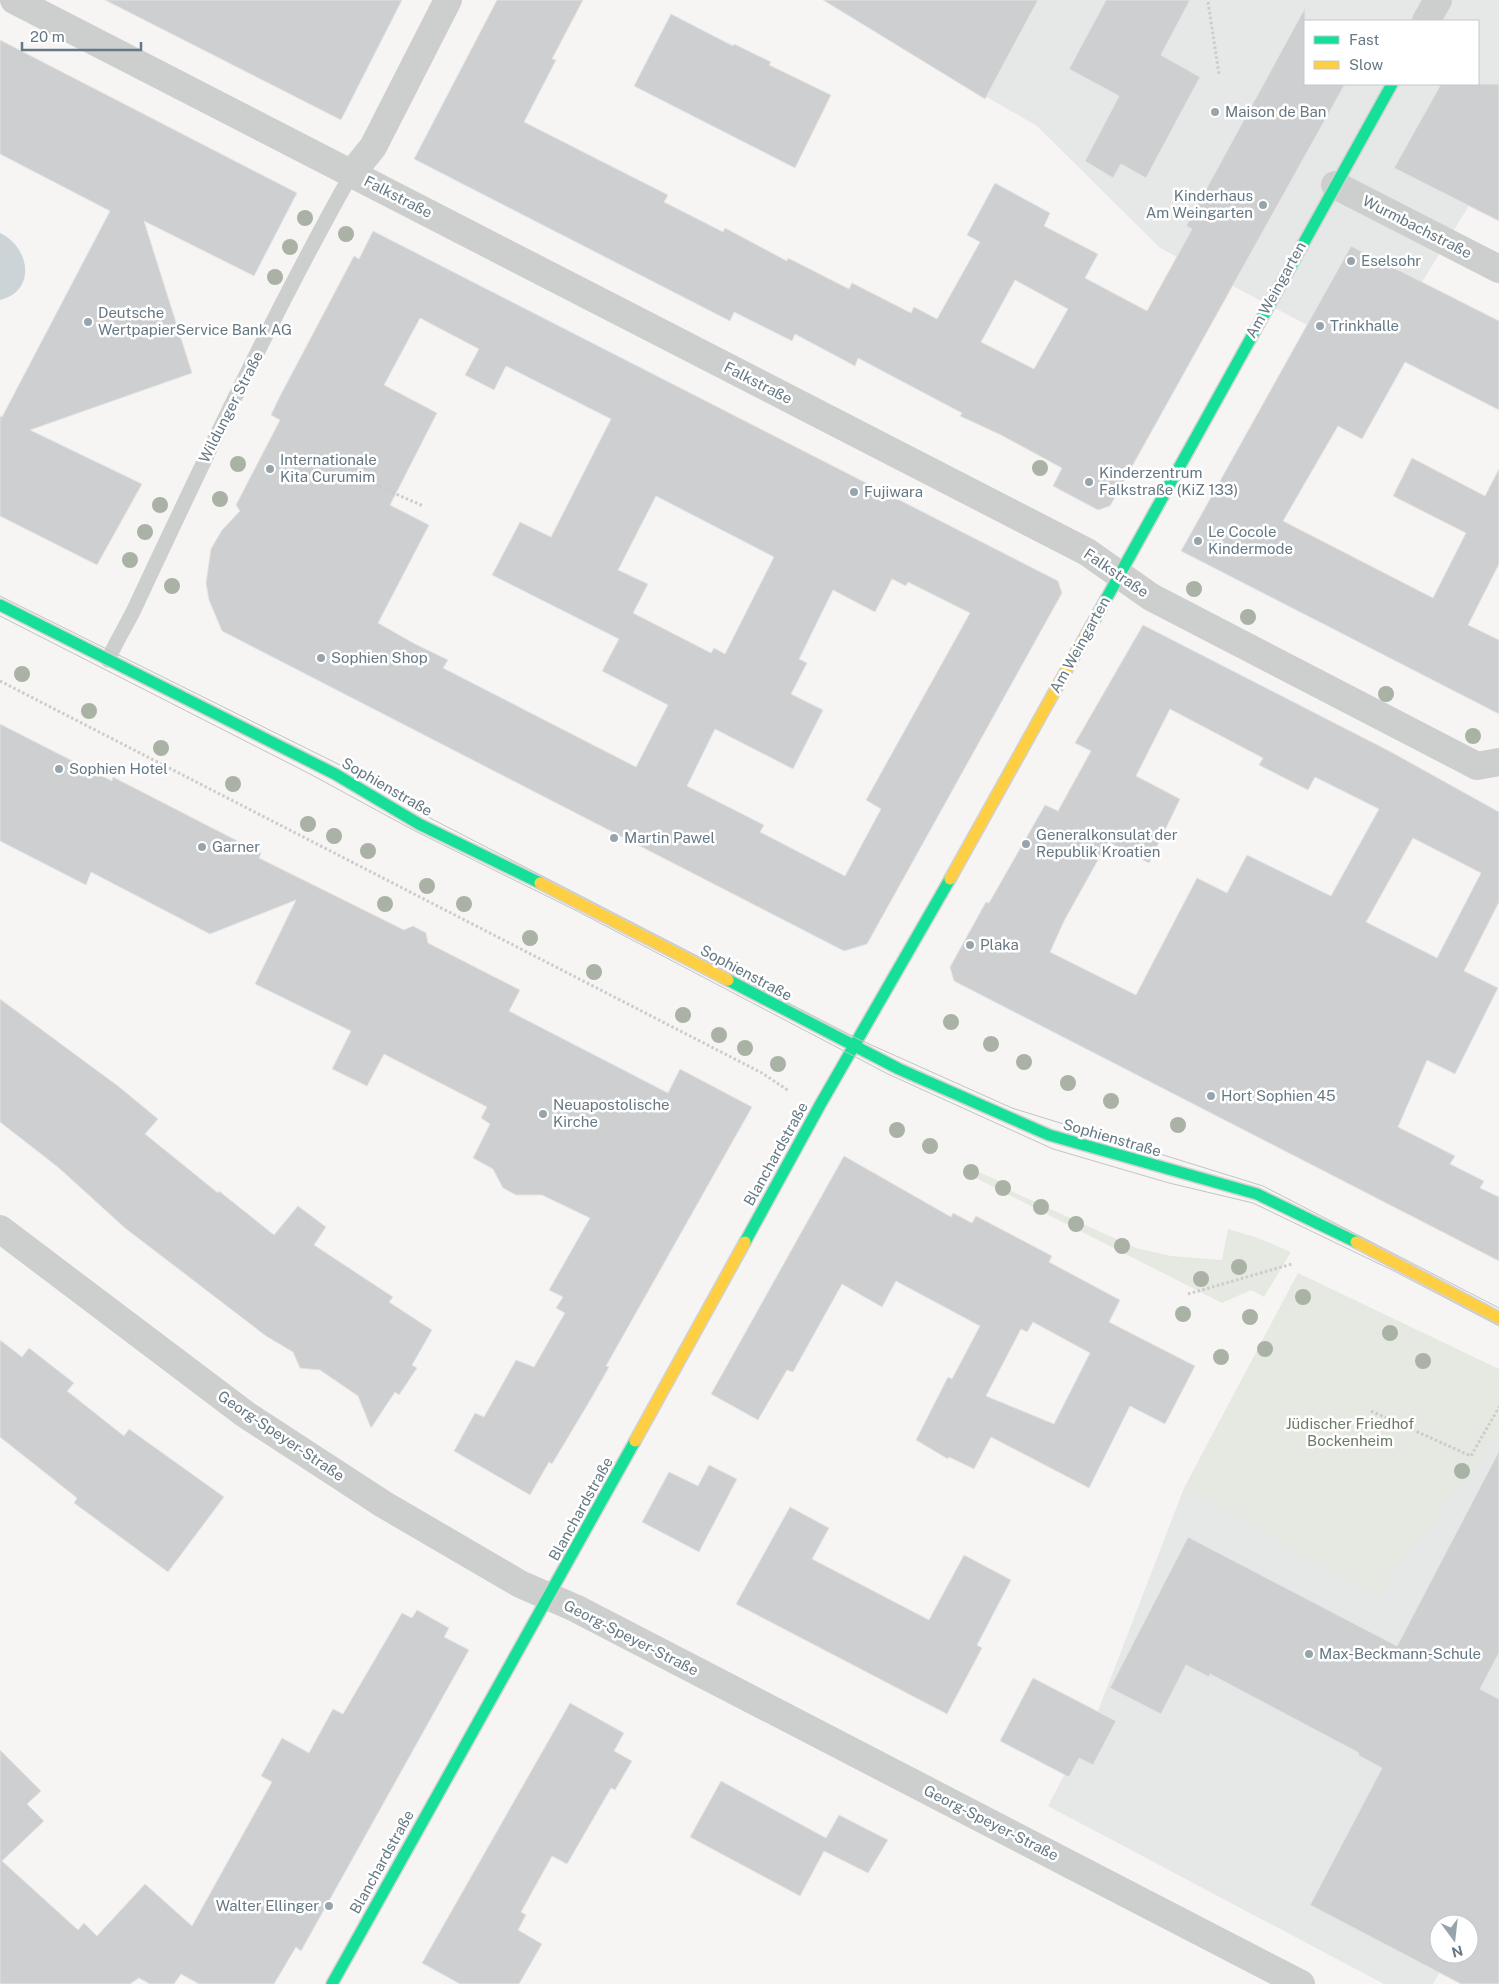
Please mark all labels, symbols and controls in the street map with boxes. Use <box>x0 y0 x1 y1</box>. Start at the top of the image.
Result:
scale bar <box>22 20 141 52</box>
legend <box>1304 20 1479 85</box>
text: 20 m <box>30 28 65 45</box>
text: Fast <box>1349 31 1379 48</box>
text: Slow <box>1349 56 1384 73</box>
place label: Maison de Ban <box>1225 103 1326 120</box>
marker: Maison de Ban <box>1209 106 1221 118</box>
street label: Falkstraße <box>361 172 435 221</box>
place label: Kinderhaus Am Weingarten <box>1146 187 1253 221</box>
street label: Wurmbachstraße <box>1360 192 1475 261</box>
marker: Kinderhaus Am Weingarten <box>1257 199 1269 211</box>
street label: Am Weingarten <box>1242 239 1309 341</box>
place label: Eselsohr <box>1361 252 1421 269</box>
marker: Eselsohr <box>1345 255 1357 267</box>
place label: Deutsche WertpapierService Bank AG <box>98 304 292 338</box>
marker: Deutsche WertpapierService Bank AG <box>82 316 94 328</box>
place label: Trinkhalle <box>1330 317 1399 334</box>
marker: Trinkhalle <box>1314 320 1326 332</box>
street label: Wildunger Straße <box>195 348 266 465</box>
street label: Falkstraße <box>721 358 795 407</box>
place label: Internationale Kita Curumim <box>280 451 377 485</box>
marker: Internationale Kita Curumim <box>264 463 276 475</box>
place label: Kinderzentrum Falkstraße (KiZ 133) <box>1099 464 1238 498</box>
marker: Kinderzentrum Falkstraße (KiZ 133) <box>1083 476 1095 488</box>
place label: Fujiwara <box>864 483 923 500</box>
marker: Fujiwara <box>848 486 860 498</box>
place label: Le Cocole Kindermode <box>1208 523 1293 557</box>
marker: Le Cocole Kindermode <box>1192 535 1204 547</box>
street label: Falkstraße <box>1081 545 1152 600</box>
street label: Am Weingarten <box>1046 594 1113 696</box>
place label: Sophien Shop <box>331 649 428 666</box>
marker: Sophien Shop <box>315 652 327 664</box>
street label: Sophienstraße <box>339 754 435 819</box>
place label: Sophien Hotel <box>69 760 168 777</box>
marker: Sophien Hotel <box>53 763 65 775</box>
place label: Generalkonsulat der Republik Kroatien <box>1036 826 1178 860</box>
place label: Martin Pawel <box>624 829 715 846</box>
marker: Martin Pawel <box>608 832 620 844</box>
place label: Garner <box>212 838 260 855</box>
marker: Generalkonsulat der Republik Kroatien <box>1020 838 1032 850</box>
marker: Garner <box>196 841 208 853</box>
place label: Plaka <box>980 936 1019 953</box>
marker: Plaka <box>964 939 976 951</box>
street label: Sophienstraße <box>697 941 795 1004</box>
place label: Hort Sophien 45 <box>1221 1087 1336 1104</box>
marker: Hort Sophien 45 <box>1205 1090 1217 1102</box>
place label: Neuapostolische Kirche <box>553 1096 670 1130</box>
street label: Blanchardstraße <box>740 1099 811 1208</box>
marker: Neuapostolische Kirche <box>537 1108 549 1120</box>
street label: Sophienstraße <box>1061 1115 1163 1160</box>
street label: Georg-Speyer-Straße <box>215 1387 348 1484</box>
park label: Jüdischer Friedhof Bockenheim <box>1286 1415 1414 1449</box>
street label: Blanchardstraße <box>545 1454 616 1563</box>
street label: Georg-Speyer-Straße <box>561 1596 701 1679</box>
place label: Max-Beckmann-Schule <box>1319 1645 1481 1662</box>
marker: Max-Beckmann-Schule <box>1303 1648 1315 1660</box>
street label: Georg-Speyer-Straße <box>921 1781 1061 1864</box>
street label: Blanchardstraße <box>346 1807 417 1916</box>
place label: Walter Ellinger <box>216 1897 319 1914</box>
marker: Walter Ellinger <box>323 1900 335 1912</box>
north arrow <box>1429 1914 1479 1964</box>
text: N <box>1450 1942 1465 1961</box>

